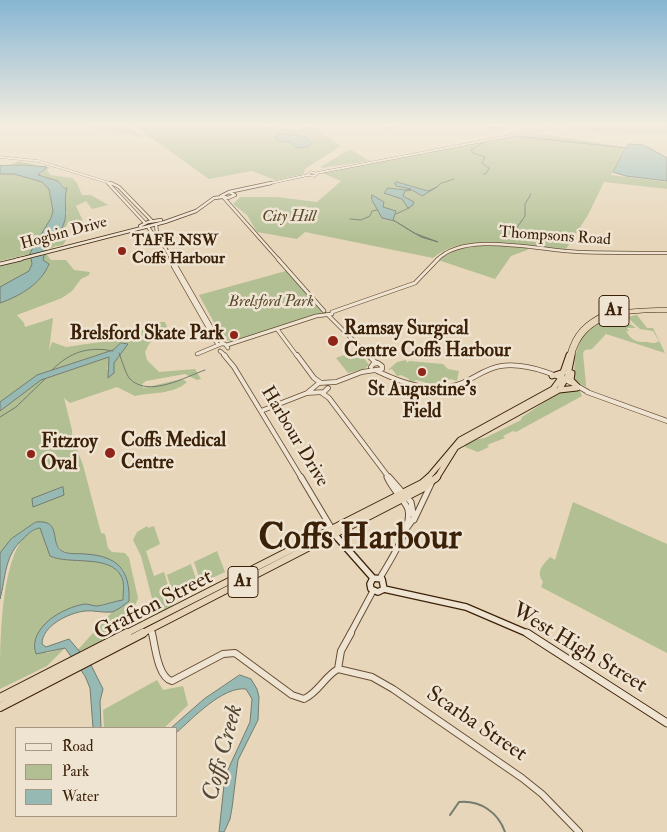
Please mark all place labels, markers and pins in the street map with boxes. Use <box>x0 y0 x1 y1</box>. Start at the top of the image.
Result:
place label: TAFE NSW Coffs Harbour <box>132 232 225 270</box>
marker: TAFE NSW Coffs Harbour <box>116 245 128 257</box>
place label: Ramsay Surgical Centre Coffs Harbour <box>344 319 511 363</box>
place label: Brelsford Skate Park <box>70 324 224 346</box>
marker: Brelsford Skate Park <box>228 329 240 341</box>
marker: Ramsay Surgical Centre Coffs Harbour <box>326 334 340 348</box>
marker: St Augustine's Field <box>416 366 428 378</box>
place label: St Augustine's Field <box>368 380 476 424</box>
place label: Coffs Medical Centre <box>121 431 226 475</box>
place label: Fitzroy Oval <box>41 432 97 476</box>
marker: Coffs Medical Centre <box>103 446 117 460</box>
marker: Fitzroy Oval <box>25 448 37 460</box>

